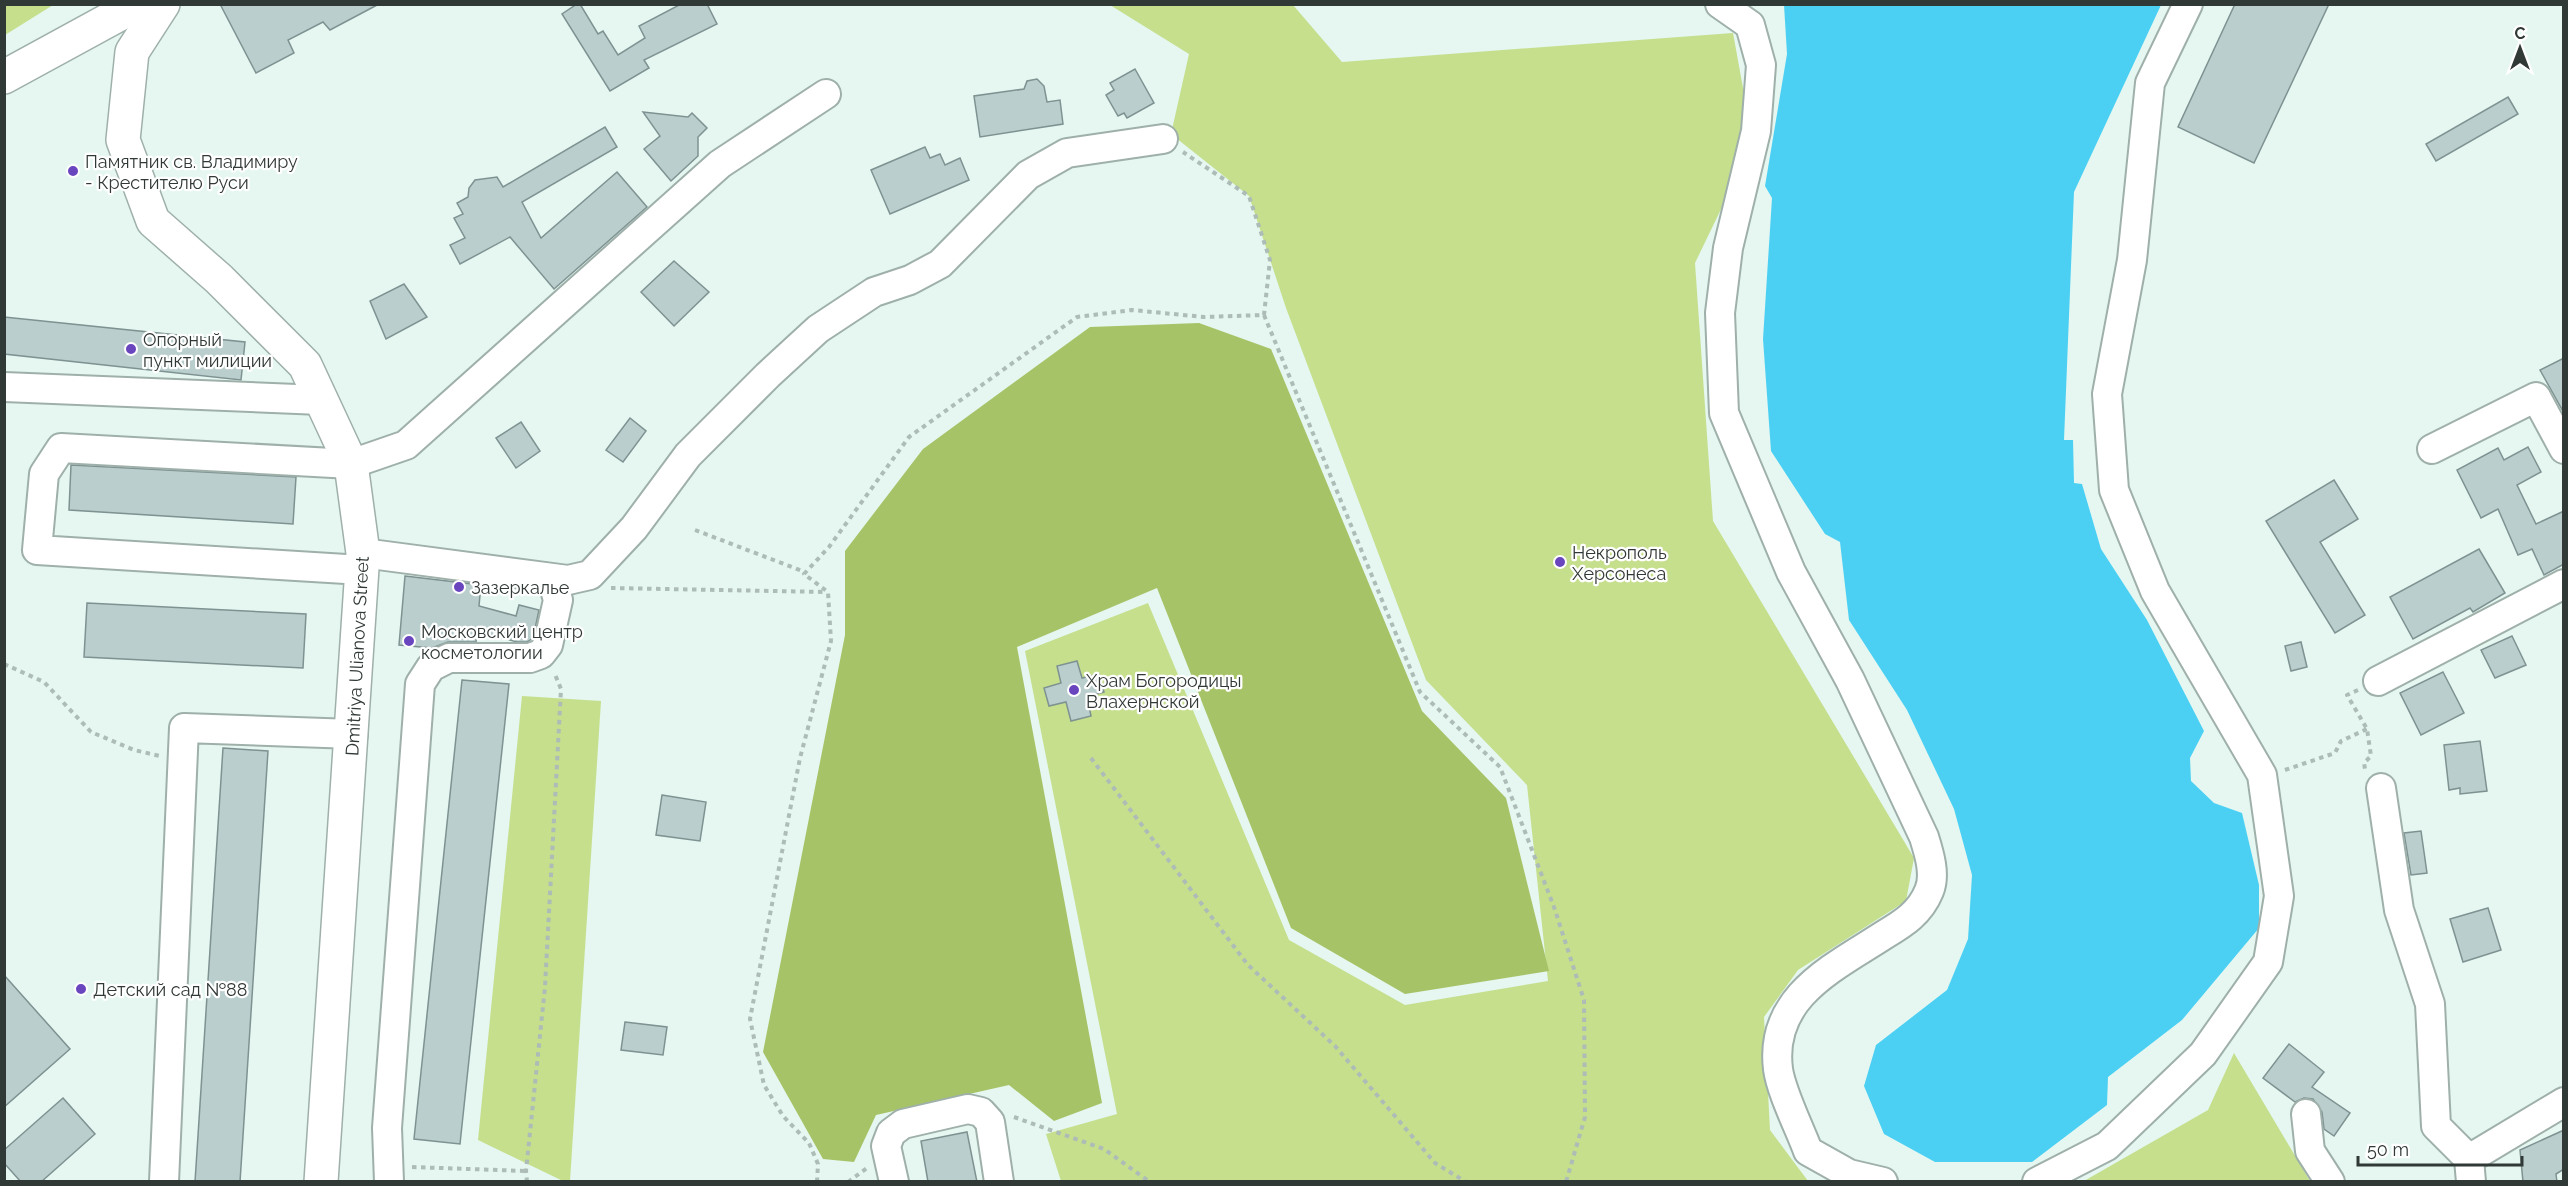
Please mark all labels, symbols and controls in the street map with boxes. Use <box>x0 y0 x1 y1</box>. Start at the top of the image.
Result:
north arrow <box>2490 18 2550 78</box>
text: С <box>2515 24 2526 43</box>
place label: Памятник св. Владимиру - Крестителю Руси <box>85 151 298 193</box>
marker: Памятник св. Владимиру - Крестителю Руси <box>66 164 80 178</box>
place label: Опорный пункт милиции <box>143 329 272 371</box>
marker: Опорный пункт милиции <box>124 342 138 356</box>
place label: Некрополь Херсонеса <box>1572 542 1667 584</box>
marker: Некрополь Херсонеса <box>1553 555 1567 569</box>
street label: Dmitriya Ulianova Street <box>341 556 373 756</box>
place label: Зазеркалье <box>471 577 570 598</box>
marker: Зазеркалье <box>452 580 466 594</box>
place label: Московский центр косметологии <box>421 621 583 663</box>
marker: Московский центр косметологии <box>402 634 416 648</box>
place label: Храм Богородицы Влахернской <box>1086 670 1242 712</box>
marker: Храм Богородицы Влахернской <box>1067 683 1081 697</box>
place label: Детский сад №88 <box>93 979 247 1000</box>
marker: Детский сад №88 <box>74 982 88 996</box>
scale bar <box>2358 1129 2522 1167</box>
text: 50 m <box>2367 1139 2409 1160</box>

